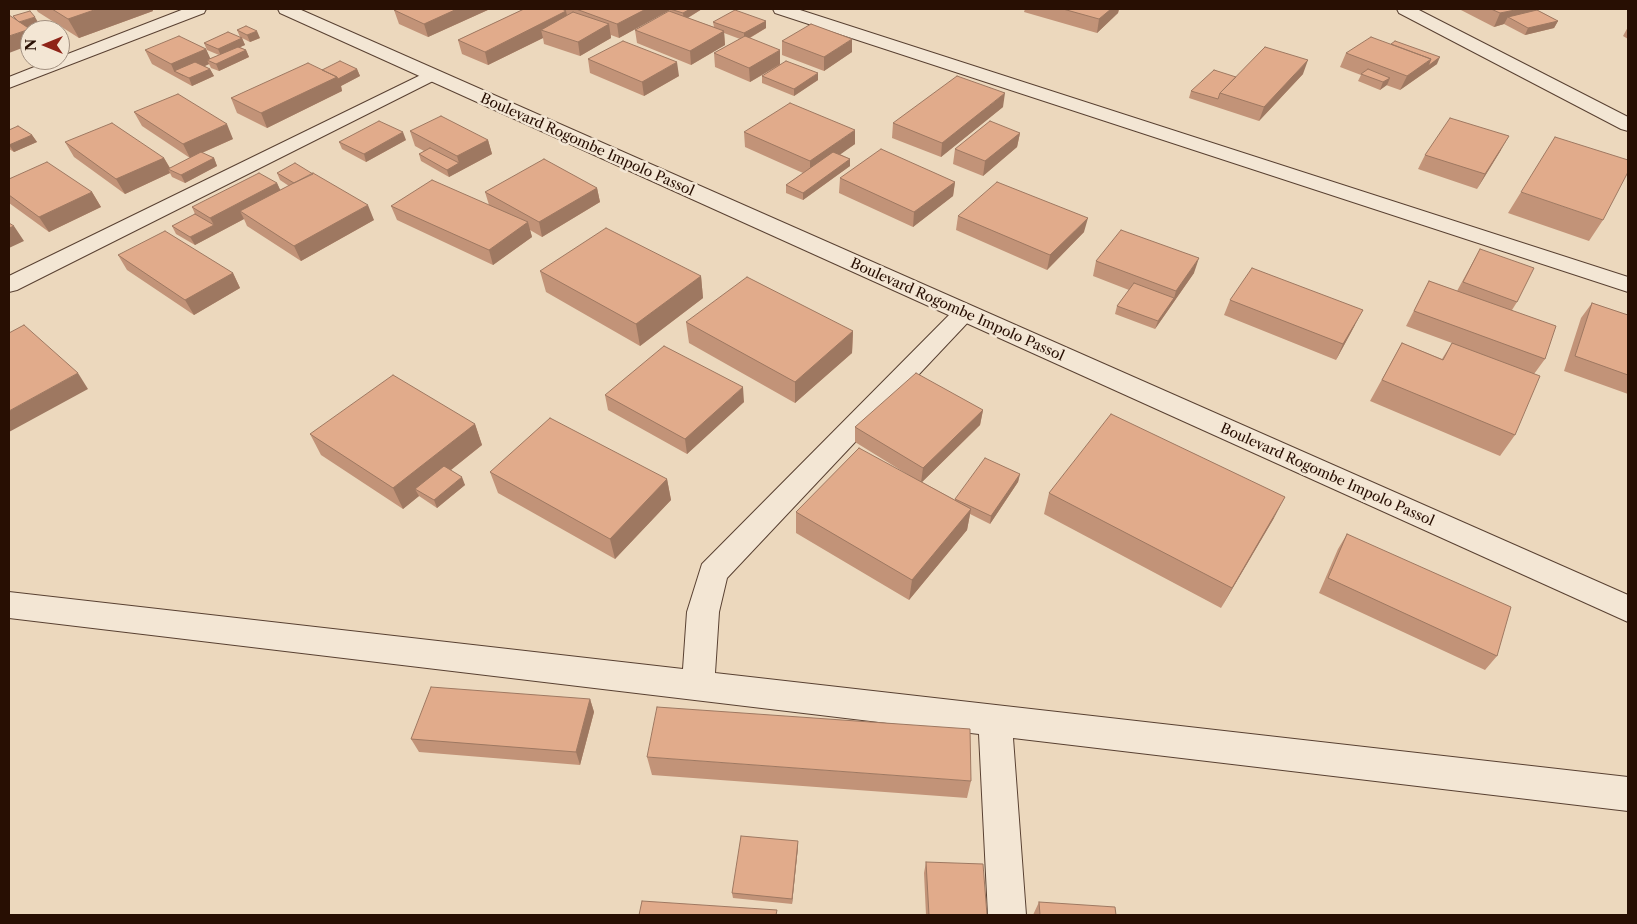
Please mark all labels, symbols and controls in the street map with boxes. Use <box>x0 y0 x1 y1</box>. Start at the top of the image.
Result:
north arrow <box>20 20 70 70</box>
text: N <box>22 39 40 51</box>
street label: Boulevard Rogombe Impolo Passol <box>477 90 697 200</box>
street label: Boulevard Rogombe Impolo Passol <box>847 255 1067 365</box>
street label: Boulevard Rogombe Impolo Passol <box>1217 420 1437 530</box>

